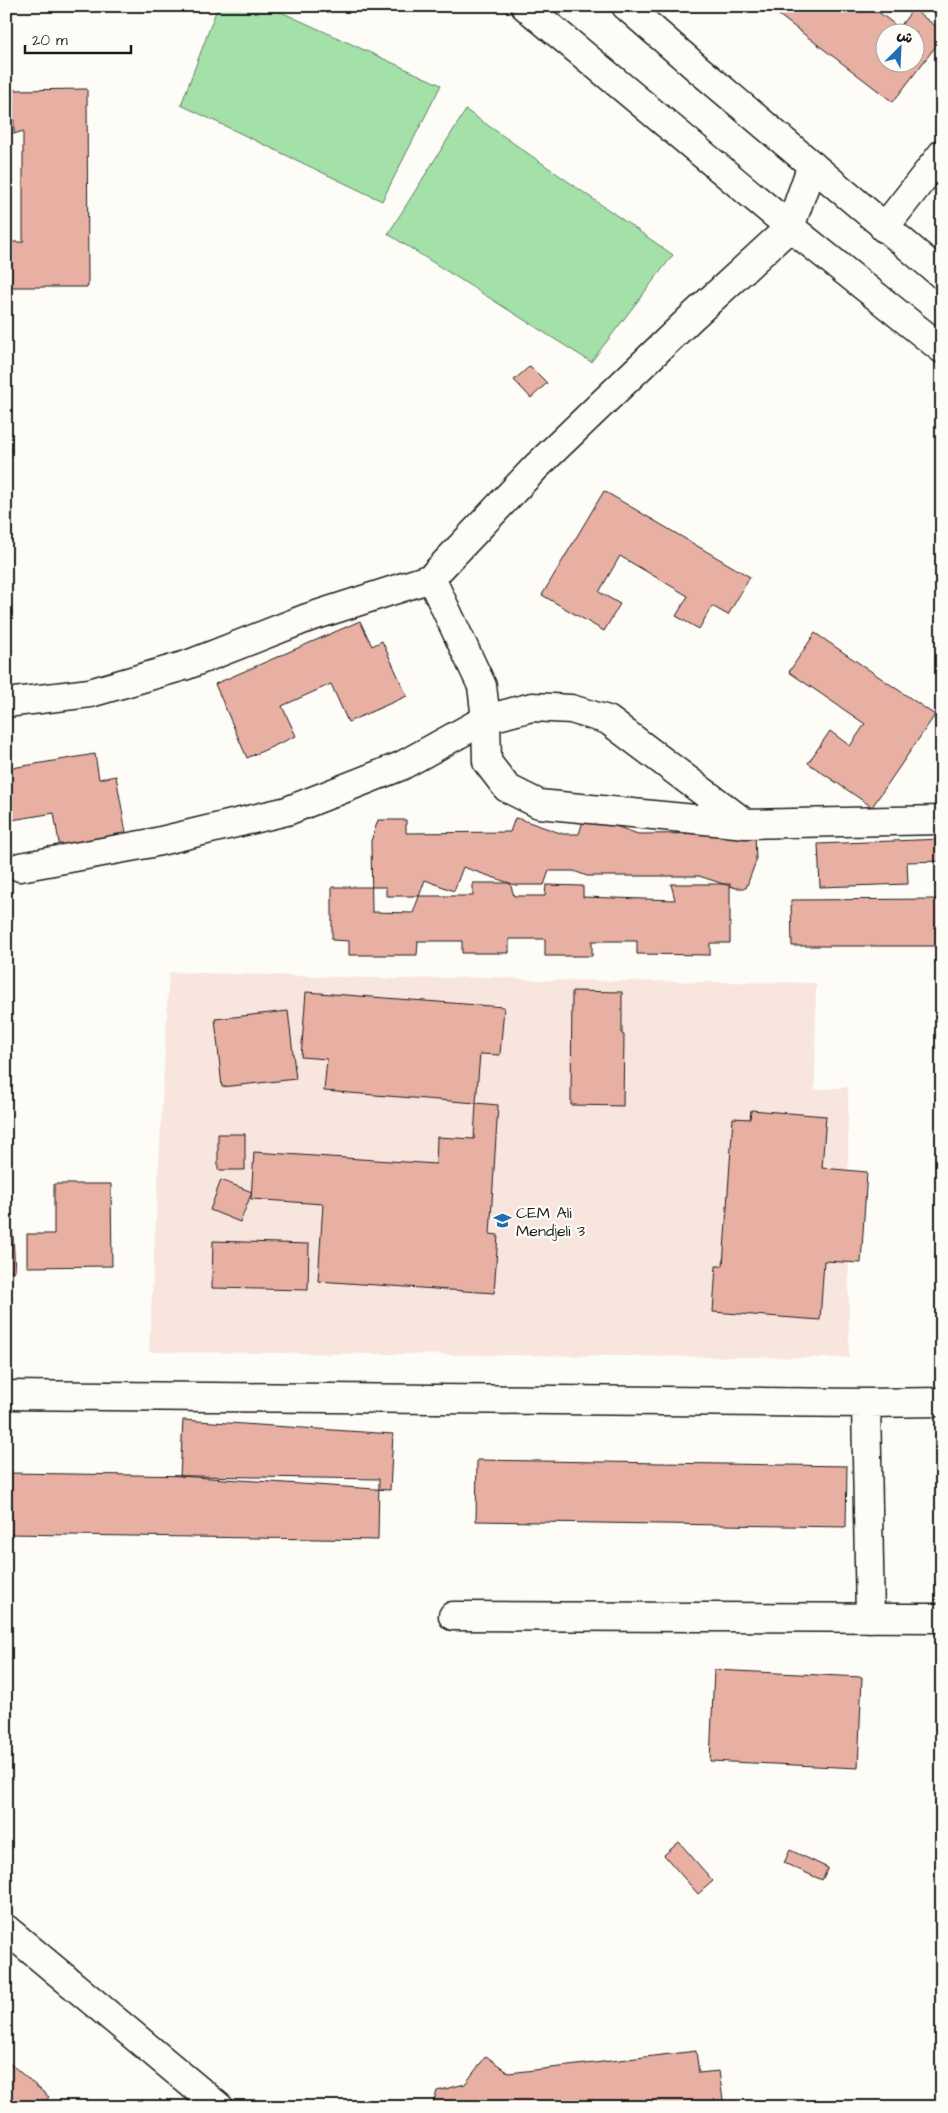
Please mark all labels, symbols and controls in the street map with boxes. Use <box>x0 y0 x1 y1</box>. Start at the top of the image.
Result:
scale bar <box>25 22 131 54</box>
north arrow <box>876 22 926 72</box>
text: ش <box>894 25 916 49</box>
text: 20 m <box>32 30 68 51</box>
place label: CEM Ali Mendjeli 3 <box>516 1202 585 1242</box>
school or university icon: CEM Ali Mendjeli 3 <box>492 1211 512 1231</box>

